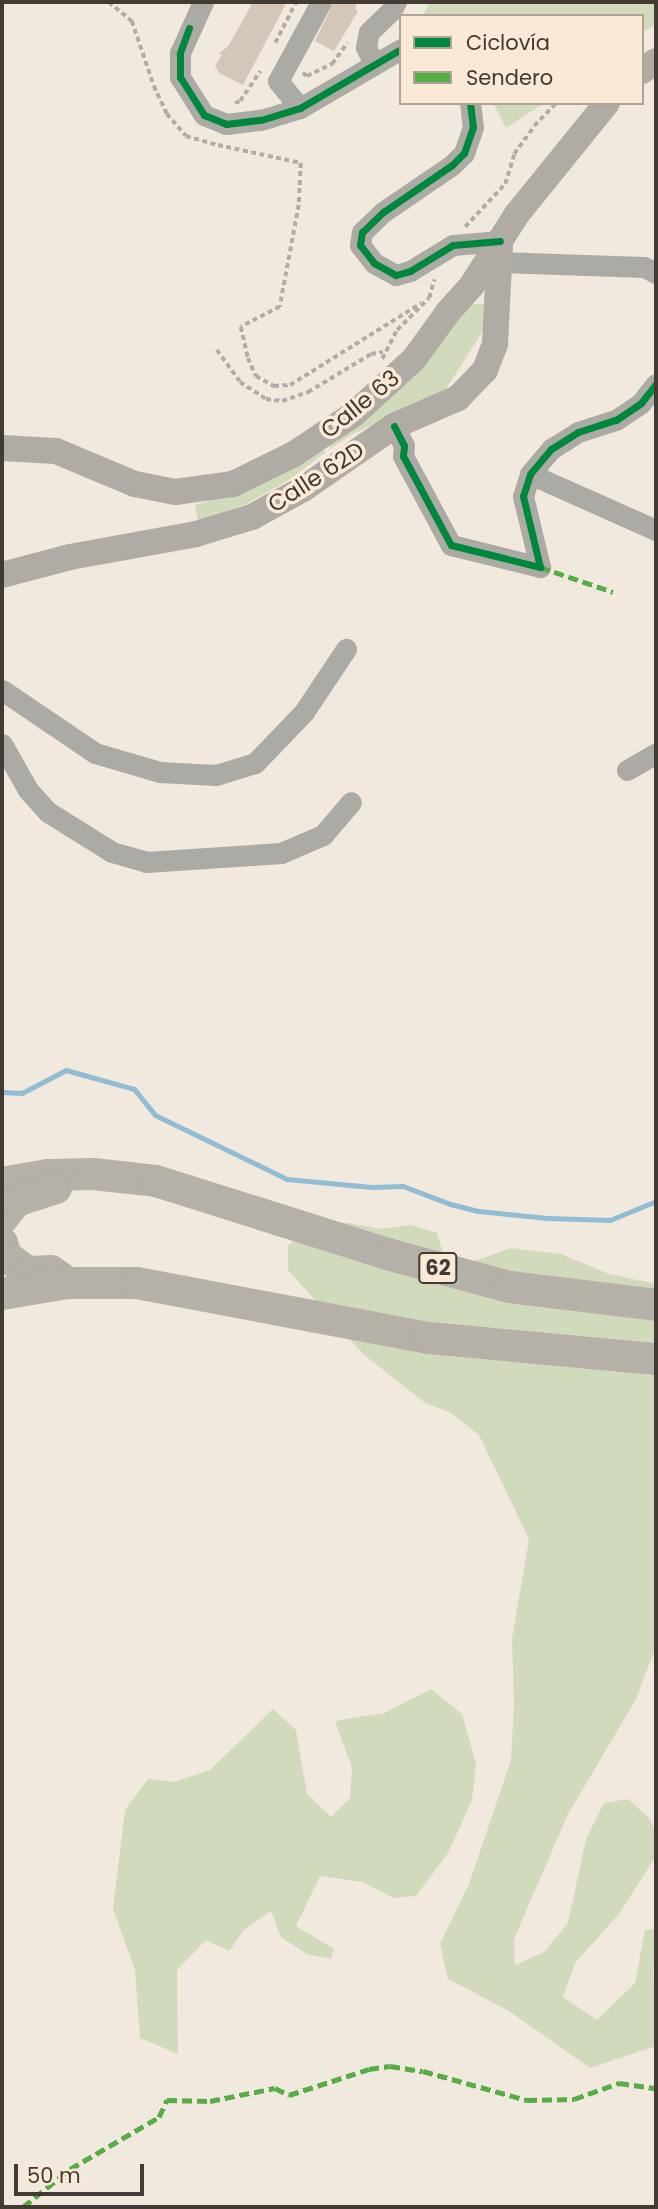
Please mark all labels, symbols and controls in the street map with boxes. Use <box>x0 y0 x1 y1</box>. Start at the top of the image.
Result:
legend <box>399 14 644 105</box>
text: Ciclovía <box>466 28 550 57</box>
text: Sendero <box>466 63 553 92</box>
street label: Calle 63 <box>315 364 405 444</box>
street label: Calle 62D <box>263 436 369 518</box>
road number: 62 <box>417 1250 459 1286</box>
scale bar <box>18 2150 147 2194</box>
text: 50 m <box>27 2161 81 2190</box>

